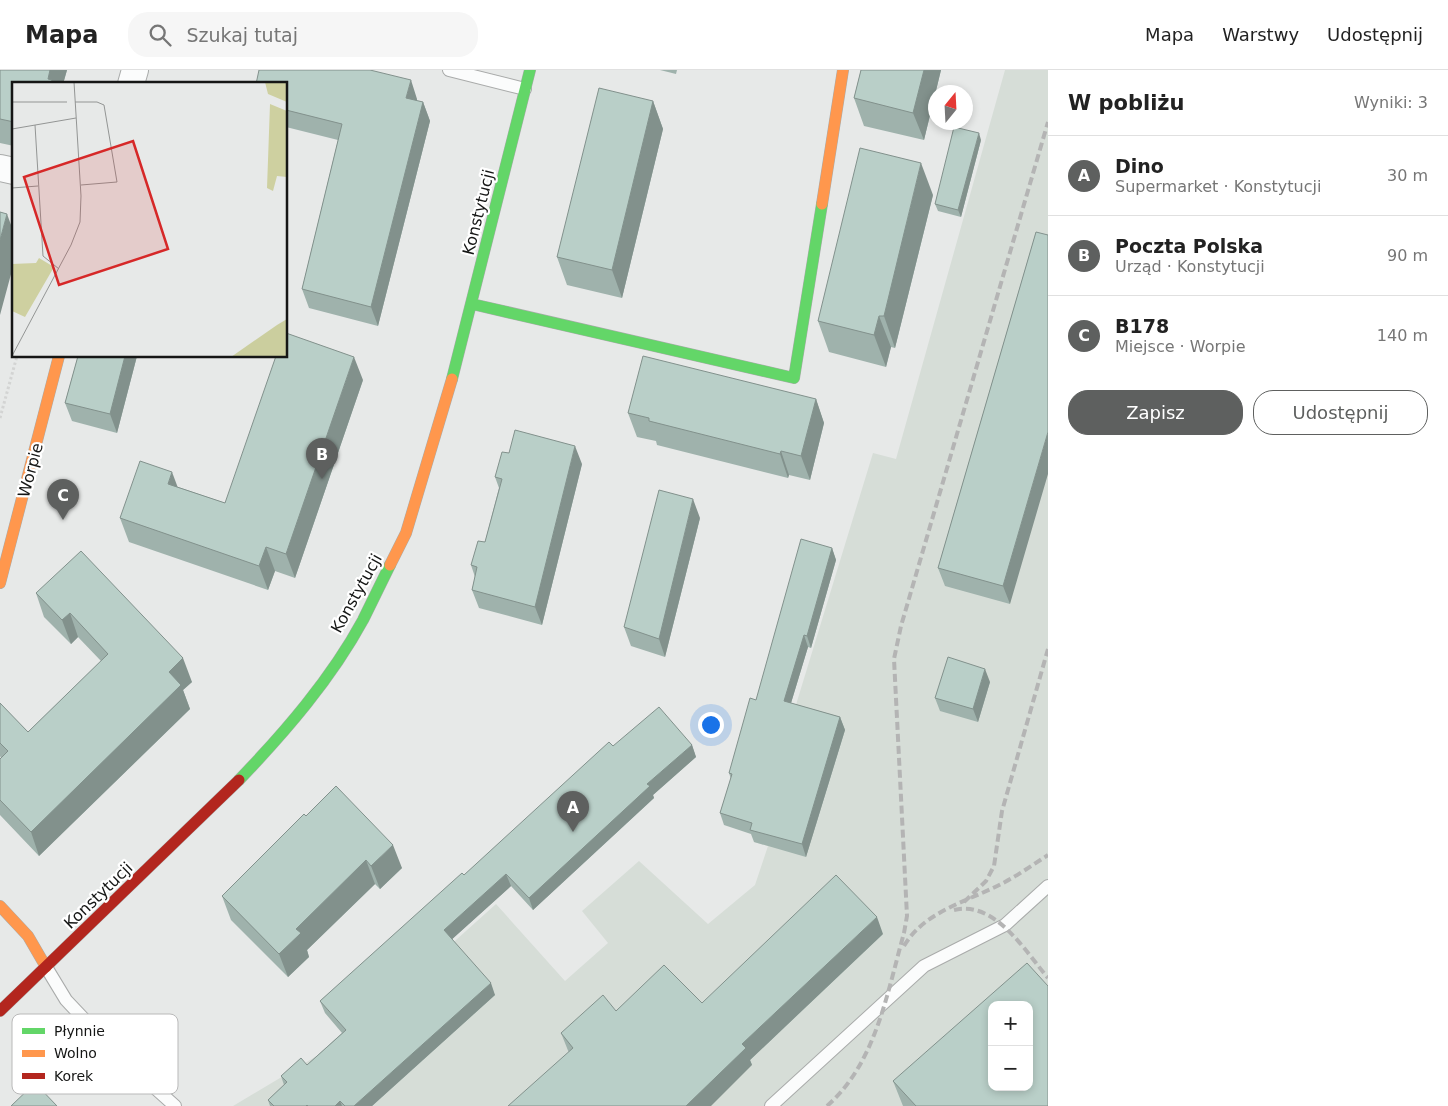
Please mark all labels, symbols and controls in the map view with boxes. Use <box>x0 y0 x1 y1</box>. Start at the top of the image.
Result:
search box <box>128 12 478 57</box>
text: Mapa <box>25 21 98 49</box>
icon: search <box>146 21 174 49</box>
text: Szukaj tutaj <box>186 24 298 46</box>
text: Mapa <box>1145 24 1194 45</box>
text: Warstwy <box>1222 24 1299 45</box>
text: Udostępnij <box>1327 24 1423 45</box>
inset map <box>12 82 288 358</box>
north arrow <box>928 85 973 130</box>
text: W pobliżu <box>1068 91 1185 115</box>
text: Wyniki: 3 <box>1354 93 1428 112</box>
text: Dino <box>1115 155 1164 177</box>
text: A <box>1078 166 1090 185</box>
text: 30 m <box>1387 166 1428 185</box>
street label: Konstytucji <box>459 167 498 257</box>
text: Supermarket · Konstytucji <box>1115 177 1321 196</box>
text: Poczta Polska <box>1115 235 1263 257</box>
text: B <box>1078 246 1090 265</box>
text: 90 m <box>1387 246 1428 265</box>
text: Urząd · Konstytucji <box>1115 257 1265 276</box>
text: B178 <box>1115 315 1169 337</box>
text: C <box>1078 326 1090 345</box>
text: 140 m <box>1377 326 1428 345</box>
text: Miejsce · Worpie <box>1115 337 1245 356</box>
button: Zapisz <box>1068 390 1243 435</box>
button: Udostępnij <box>1253 390 1428 435</box>
pin: B <box>306 438 338 479</box>
street label: Worpie <box>14 441 47 499</box>
pin: C <box>47 479 79 520</box>
street label: Konstytucji <box>327 550 386 636</box>
your location <box>698 712 724 738</box>
pin: A <box>557 791 589 832</box>
street label: Konstytucji <box>60 858 137 933</box>
map controls <box>988 1001 1033 1091</box>
button: + <box>988 1001 1033 1046</box>
legend <box>12 1014 178 1094</box>
text: Płynnie <box>54 1023 105 1039</box>
text: Wolno <box>54 1045 97 1061</box>
button: − <box>988 1046 1033 1091</box>
text: Korek <box>54 1068 94 1084</box>

